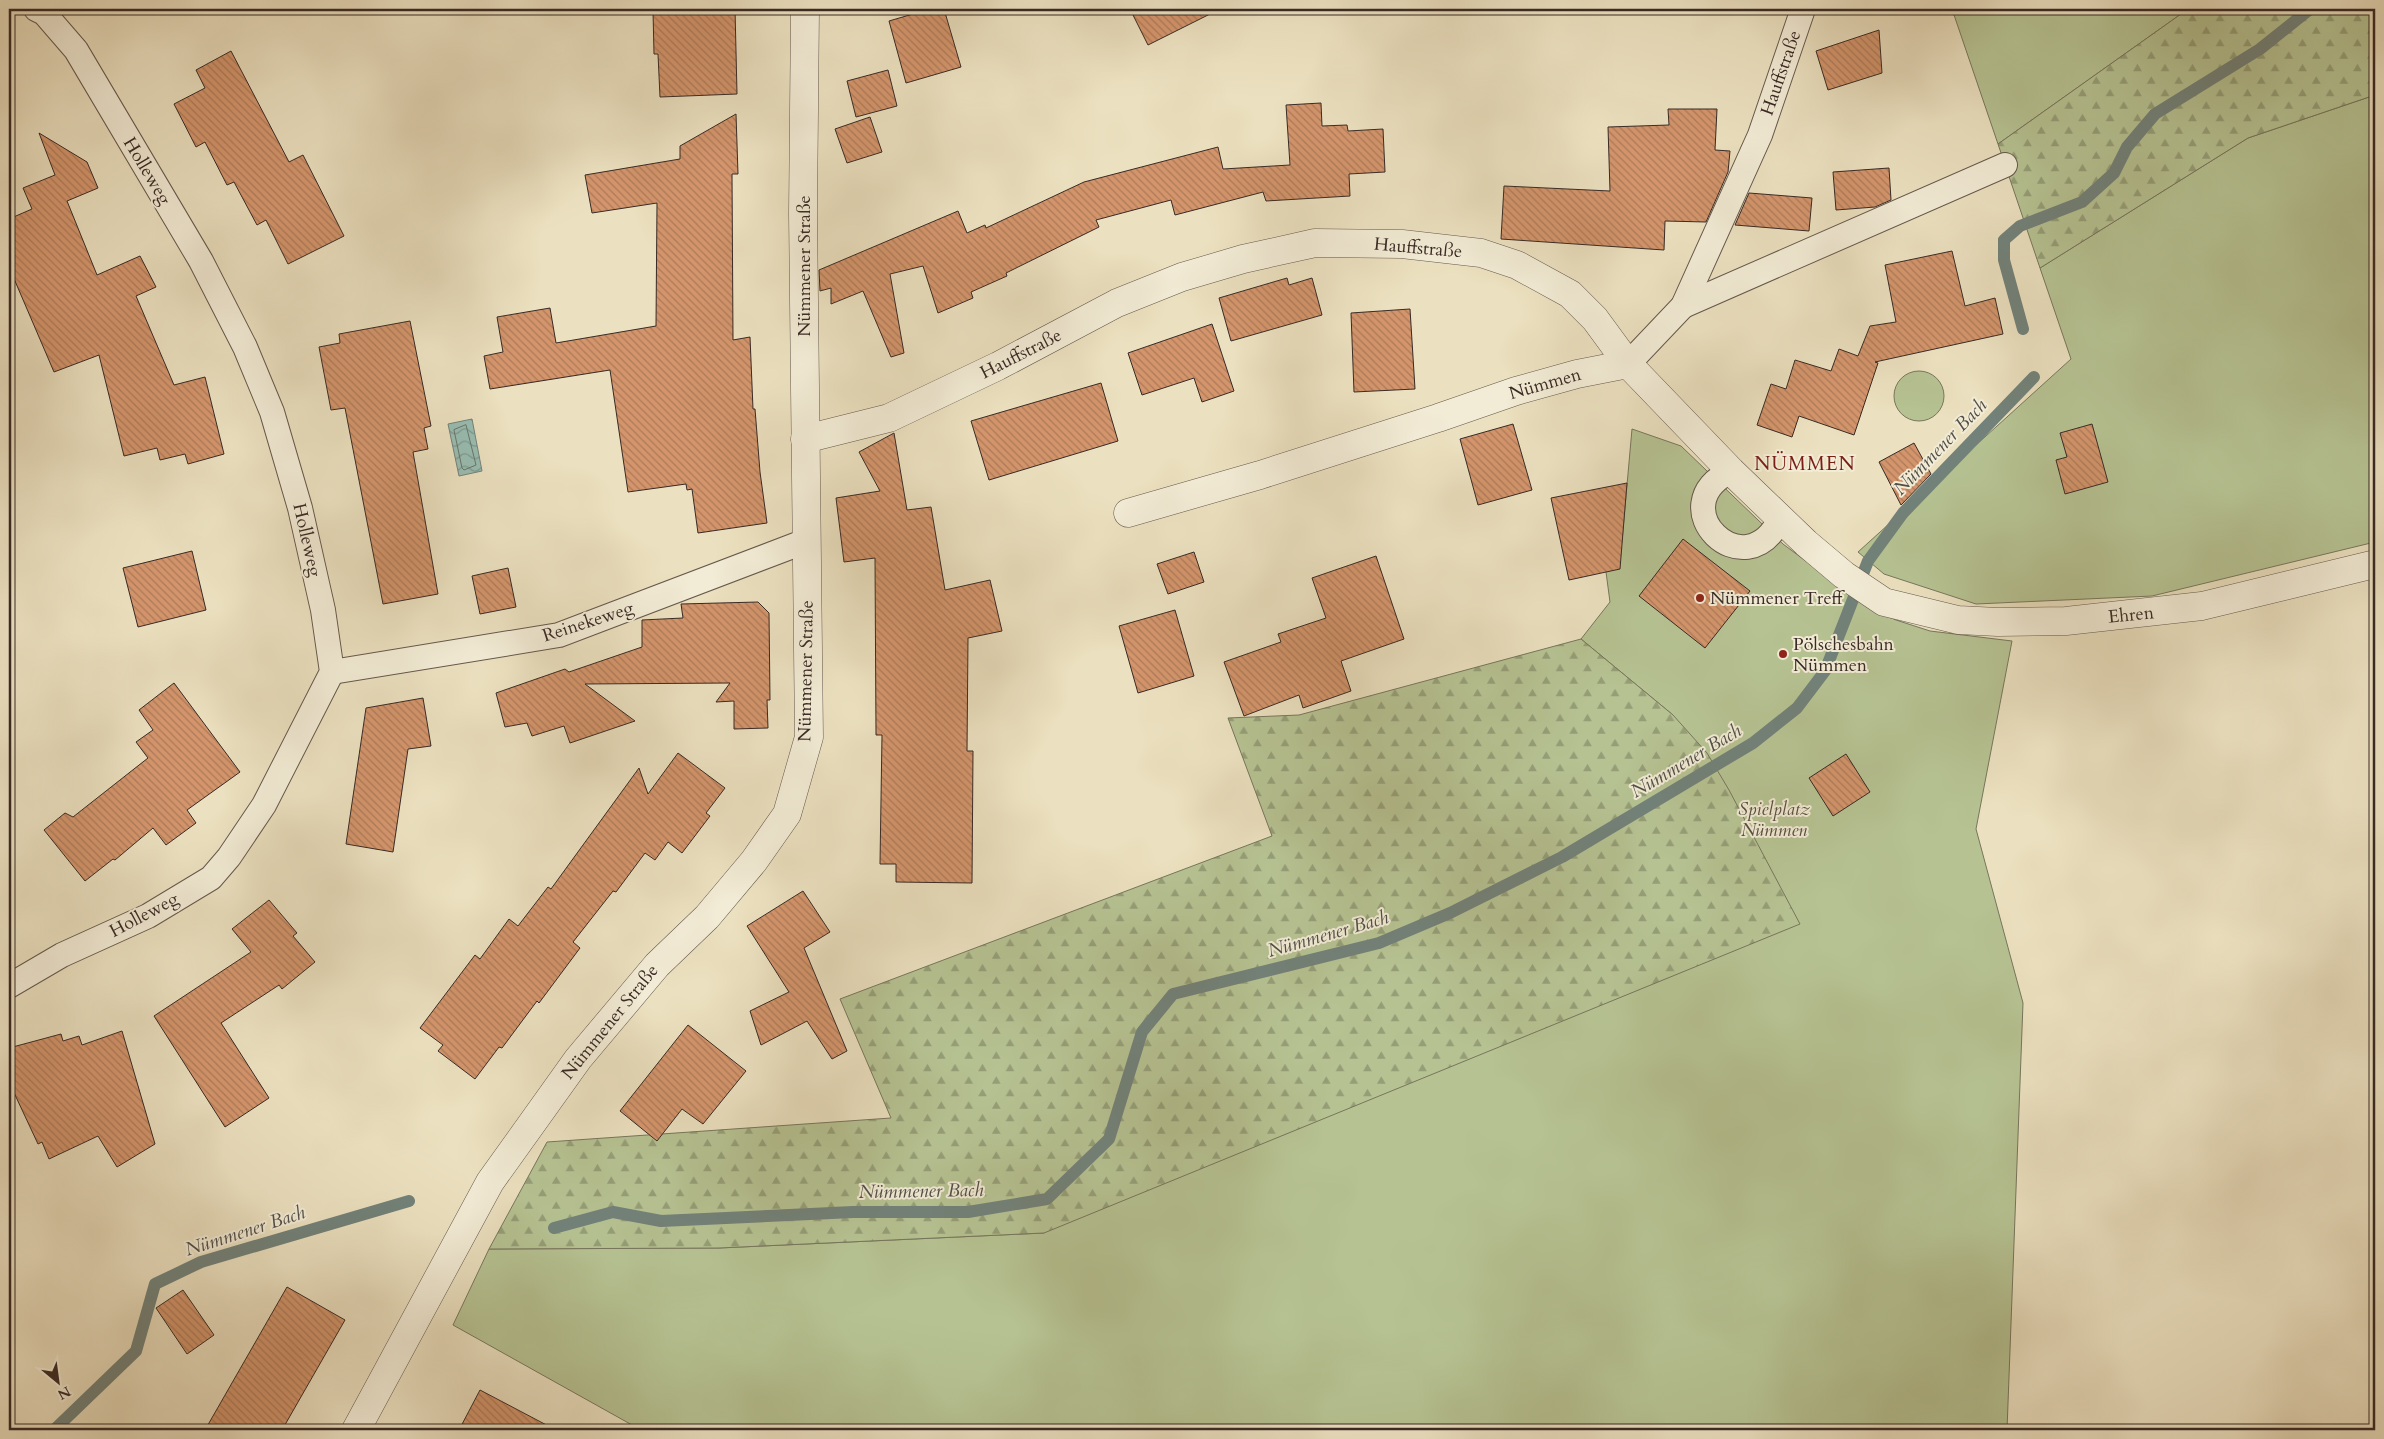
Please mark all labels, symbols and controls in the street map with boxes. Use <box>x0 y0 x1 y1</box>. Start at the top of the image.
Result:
street label: Hauffstraße <box>1755 27 1807 119</box>
street label: Holleweg <box>117 132 177 210</box>
street label: Nümmener Straße <box>792 195 817 337</box>
street label: Hauffstraße <box>1373 232 1463 264</box>
street label: Hauffstraße <box>976 323 1066 385</box>
street label: Nümmen <box>1506 362 1585 406</box>
water label: Nümmener Bach <box>1887 393 1993 501</box>
district label: NÜMMEN <box>1754 451 1856 477</box>
street label: Holleweg <box>286 501 328 580</box>
place label: Nümmener Treff <box>1710 586 1846 611</box>
marker: Nümmener Treff <box>1694 592 1706 604</box>
street label: Reinekeweg <box>539 595 638 649</box>
street label: Nümmener Straße <box>792 600 820 742</box>
street label: Ehren <box>2107 600 2156 630</box>
place label: Pölschesbahn Nümmen <box>1793 632 1895 678</box>
marker: Pölschesbahn Nümmen <box>1777 648 1789 660</box>
water label: Nümmener Bach <box>1626 718 1746 804</box>
park label: Spielplatz Nümmen <box>1738 797 1810 843</box>
street label: Holleweg <box>105 886 184 944</box>
water label: Nümmener Bach <box>1264 904 1392 964</box>
street label: Nümmener Straße <box>556 959 664 1085</box>
water label: Nümmener Bach <box>858 1177 984 1205</box>
water label: Nümmener Bach <box>182 1199 308 1263</box>
north arrow <box>32 1356 82 1406</box>
text: N <box>54 1382 74 1404</box>

